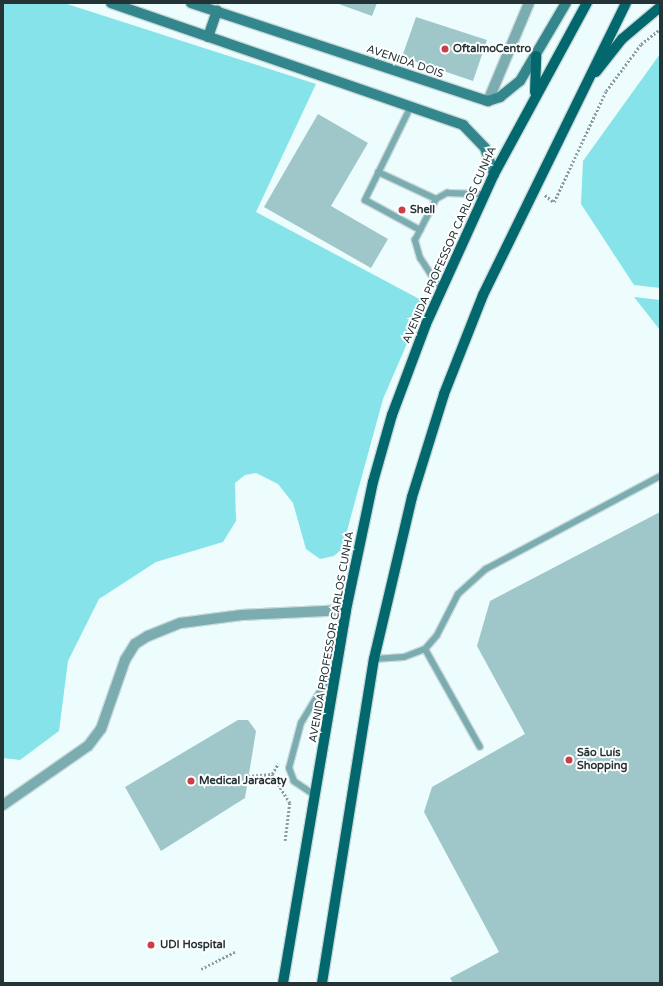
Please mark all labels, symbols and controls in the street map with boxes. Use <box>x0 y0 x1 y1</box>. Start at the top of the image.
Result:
place label: OftalmoCentro <box>453 42 531 56</box>
street label: AVENIDA DOIS <box>365 43 445 81</box>
marker: OftalmoCentro <box>440 44 450 54</box>
street label: AVENIDA PROFESSOR CARLOS CUNHA <box>400 144 500 346</box>
place label: Shell <box>410 203 435 217</box>
marker: Shell <box>397 205 407 215</box>
street label: AVENIDA PROFESSOR CARLOS CUNHA <box>307 530 357 744</box>
place label: São Luís Shopping <box>577 747 627 773</box>
marker: São Luís Shopping <box>564 755 574 765</box>
place label: Medical Jaracaty <box>199 774 287 788</box>
marker: Medical Jaracaty <box>186 776 196 786</box>
place label: UDI Hospital <box>160 938 226 952</box>
marker: UDI Hospital <box>145 939 157 951</box>

